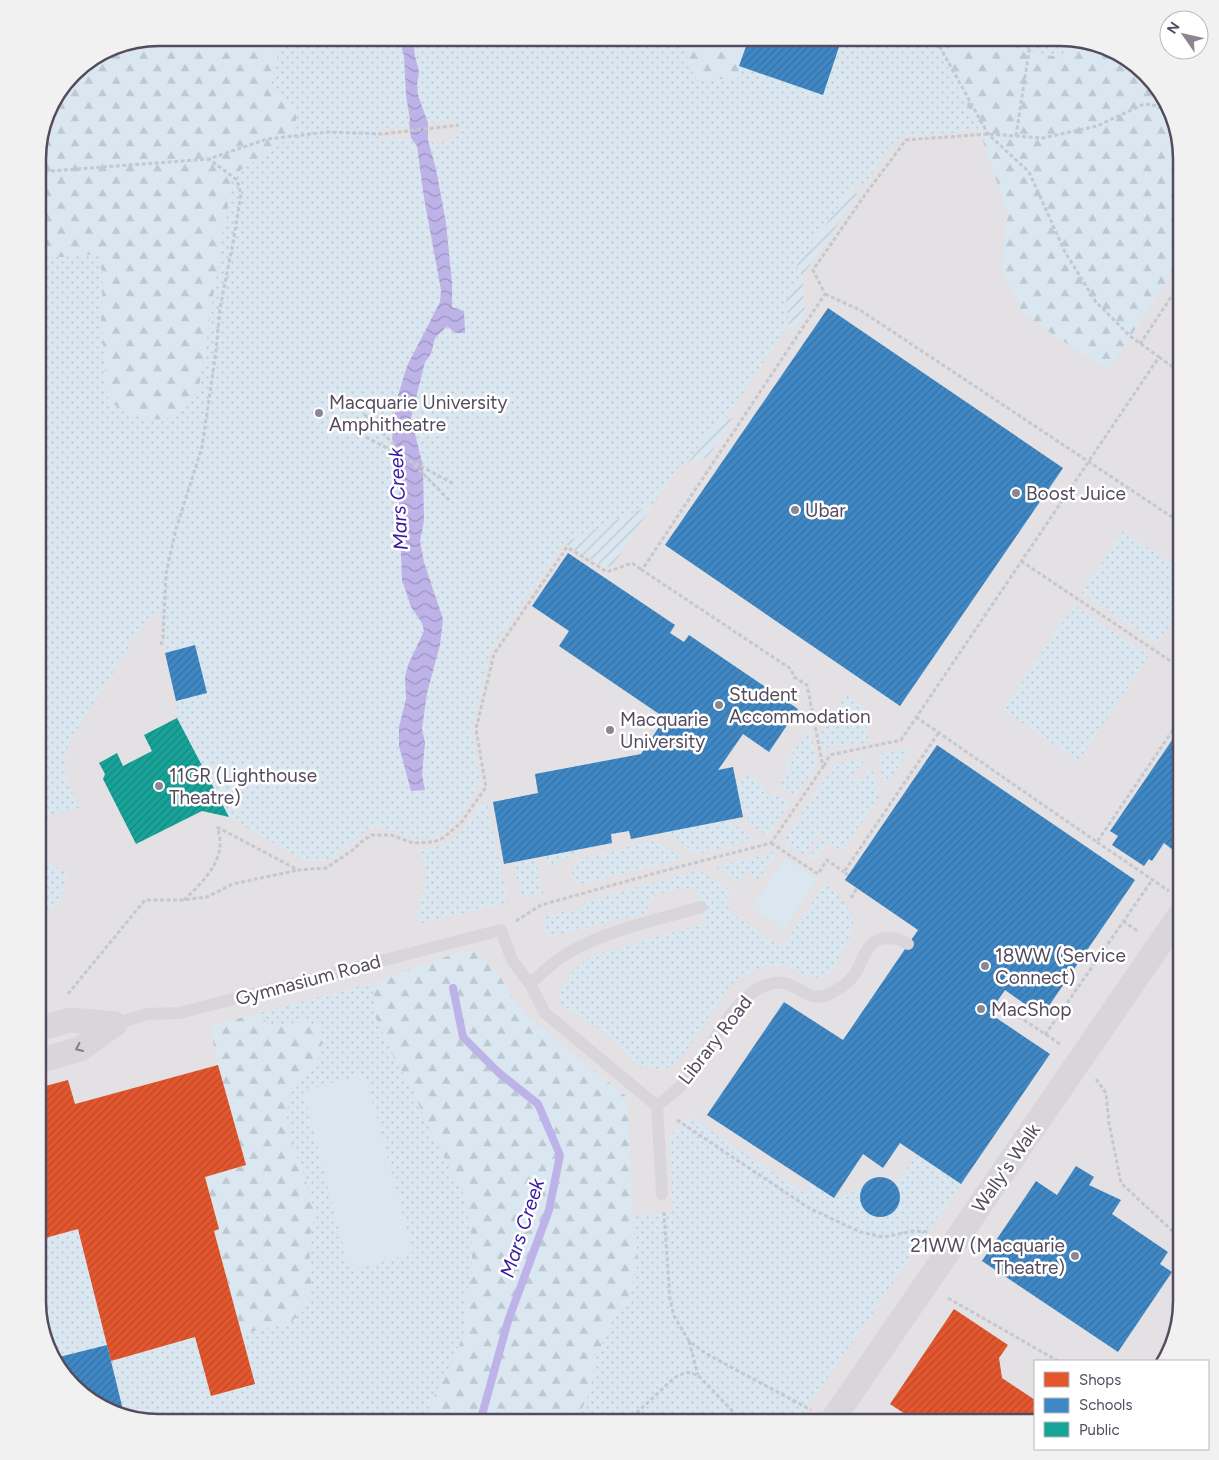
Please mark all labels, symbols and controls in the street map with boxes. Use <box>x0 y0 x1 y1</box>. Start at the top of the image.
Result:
north arrow <box>1159 10 1209 60</box>
text: N <box>1164 19 1184 37</box>
place label: Macquarie University Amphitheatre <box>329 391 508 436</box>
marker: Macquarie University Amphitheatre <box>313 407 325 419</box>
water label: Mars Creek <box>383 446 413 551</box>
place label: Boost Juice <box>1026 482 1126 505</box>
marker: Boost Juice <box>1010 487 1022 499</box>
place label: Ubar <box>805 499 846 522</box>
marker: Ubar <box>789 504 801 516</box>
place label: Student Accommodation <box>729 683 871 728</box>
marker: Student Accommodation <box>713 699 725 711</box>
place label: Macquarie University <box>620 708 709 753</box>
marker: Macquarie University <box>604 724 616 736</box>
place label: 11GR (Lighthouse Theatre) <box>169 764 317 809</box>
marker: 11GR (Lighthouse Theatre) <box>153 780 165 792</box>
place label: 18WW (Service Connect) <box>995 944 1126 989</box>
street label: Gymnasium Road <box>233 950 383 1010</box>
marker: 18WW (Service Connect) <box>979 960 991 972</box>
street label: Library Road <box>673 991 757 1089</box>
place label: MacShop <box>991 998 1072 1021</box>
marker: MacShop <box>975 1003 987 1015</box>
one-way arrow <box>75 1041 84 1052</box>
street label: Wally's Walk <box>967 1118 1046 1217</box>
water label: Mars Creek <box>495 1174 550 1281</box>
place label: 21WW (Macquarie Theatre) <box>910 1234 1065 1279</box>
marker: 21WW (Macquarie Theatre) <box>1069 1250 1081 1262</box>
legend <box>1034 1360 1209 1450</box>
text: Shops <box>1079 1371 1121 1389</box>
text: Schools <box>1079 1396 1132 1414</box>
text: Public <box>1079 1421 1120 1439</box>

